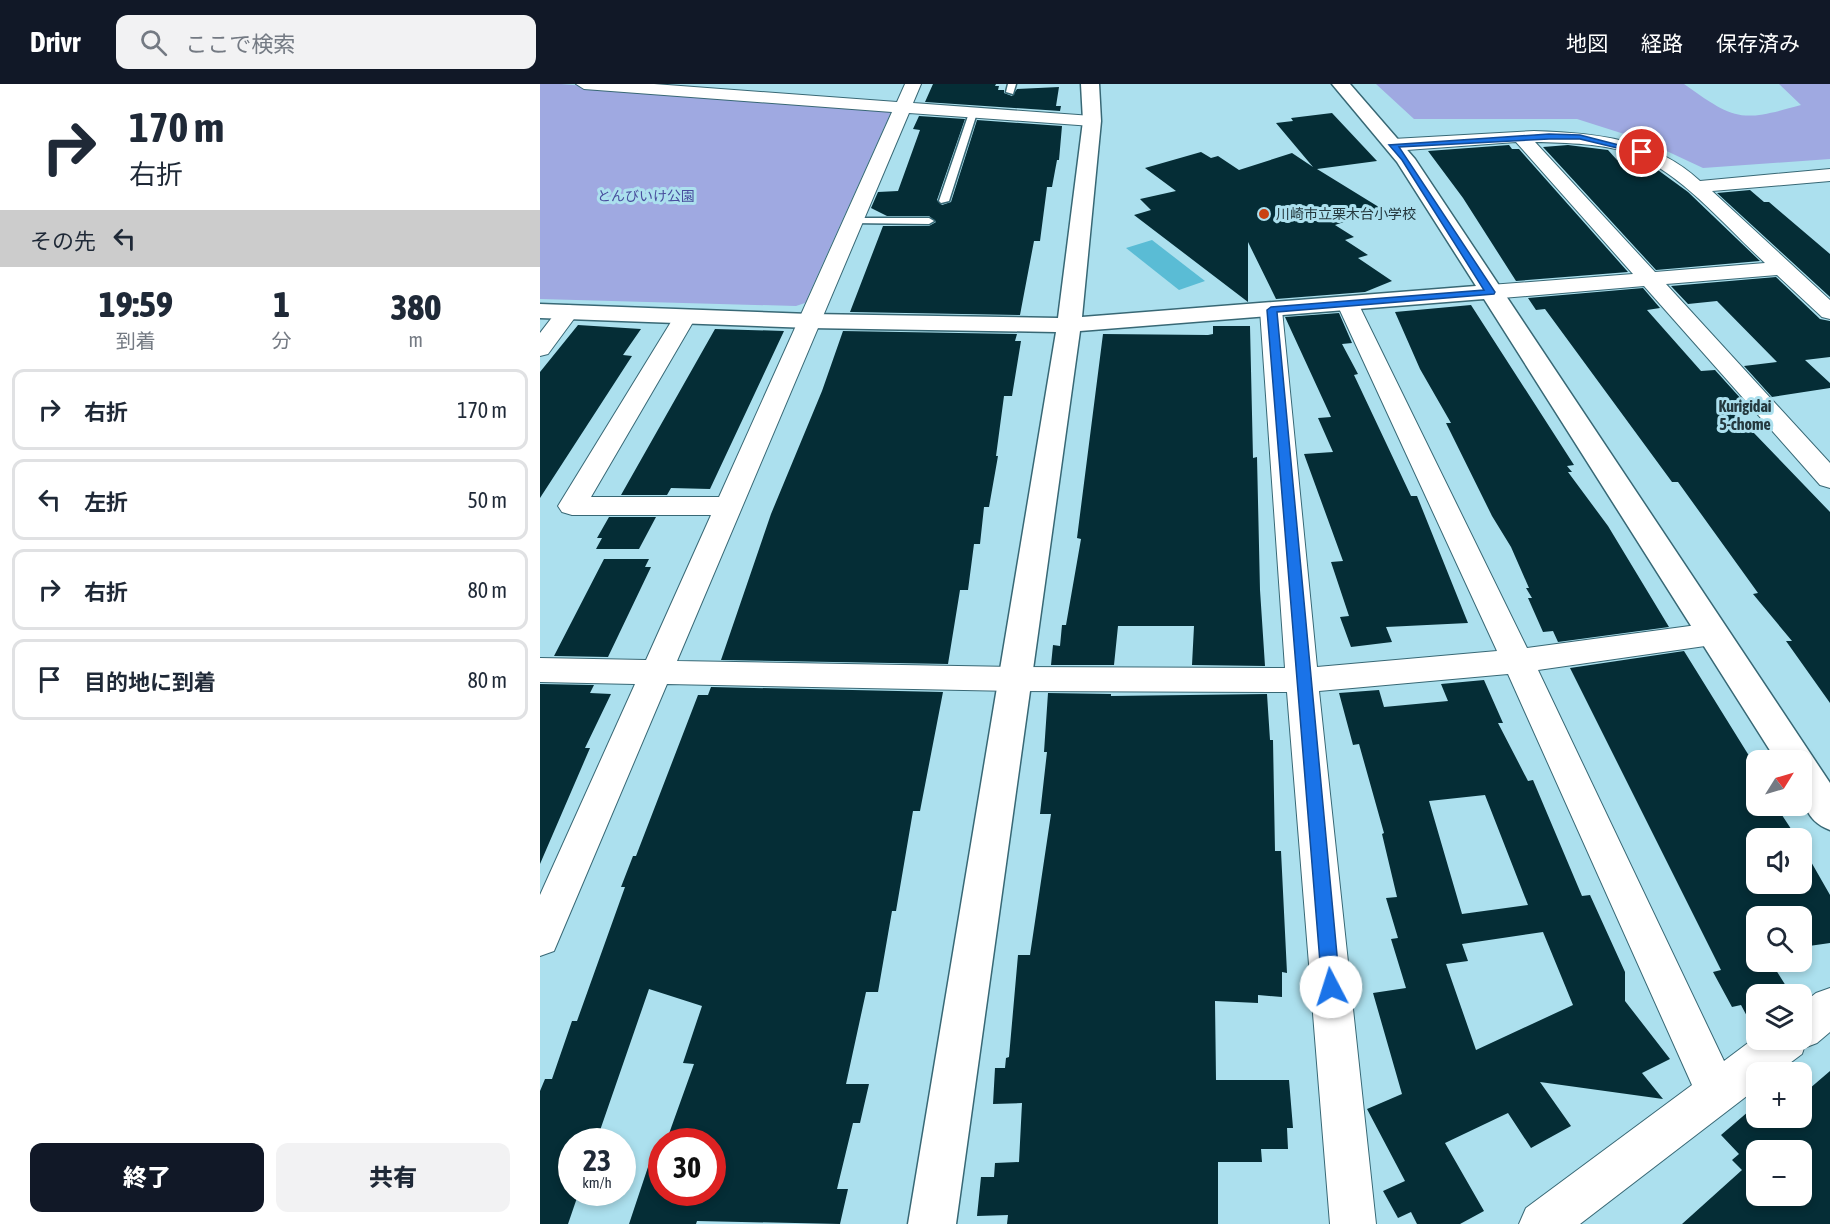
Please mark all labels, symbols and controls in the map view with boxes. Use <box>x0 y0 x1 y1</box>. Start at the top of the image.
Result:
search box <box>116 15 536 69</box>
text: Drivr <box>30 26 80 58</box>
icon: search <box>137 26 170 59</box>
text: ここで検索 <box>185 31 295 57</box>
text: 地図 <box>1566 31 1608 55</box>
text: 経路 <box>1641 31 1683 55</box>
text: 保存済み <box>1716 31 1800 55</box>
text: 170 m <box>129 103 224 151</box>
icon: right <box>30 108 108 186</box>
pin <box>1616 126 1667 177</box>
icon: arrive <box>1625 135 1658 168</box>
text: 右折 <box>129 159 183 190</box>
park label: とんびいけ公園 <box>597 188 695 204</box>
place label: 川崎市立栗木台小学校 <box>1276 206 1416 222</box>
marker: 川崎市立栗木台小学校 <box>1257 207 1271 221</box>
icon: left <box>108 222 141 255</box>
text: その先 <box>30 228 96 254</box>
text: 19:59 <box>99 283 173 325</box>
text: 1 <box>273 283 290 325</box>
text: 380 <box>390 286 441 328</box>
text: m <box>409 328 423 351</box>
text: 到着 <box>116 329 156 352</box>
text: 分 <box>272 329 292 352</box>
icon: right <box>33 393 66 426</box>
text: 170 m <box>457 397 507 423</box>
district label: Kurigidai 5-chome <box>1718 397 1772 433</box>
text: 右折 <box>84 399 128 425</box>
icon: left <box>33 483 66 516</box>
text: 50 m <box>467 487 507 513</box>
text: 左折 <box>84 489 128 515</box>
icon: right <box>33 573 66 606</box>
text: 80 m <box>467 577 507 603</box>
text: 右折 <box>84 579 128 605</box>
icon: arrive <box>33 663 66 696</box>
text: 80 m <box>467 667 507 693</box>
text: 目的地に到着 <box>84 669 216 695</box>
north arrow <box>1746 750 1812 816</box>
map controls <box>1746 750 1812 1206</box>
button: sound <box>1746 828 1812 894</box>
button: search <box>1746 906 1812 972</box>
position arrow <box>1299 955 1363 1019</box>
button: layers <box>1746 984 1812 1050</box>
button: + <box>1746 1062 1812 1128</box>
speed limit sign: 30 <box>648 1128 726 1206</box>
button: − <box>1746 1140 1812 1206</box>
button: 終了 <box>30 1143 264 1212</box>
button: 共有 <box>276 1143 510 1212</box>
text: 23 <box>583 1143 611 1177</box>
text: km/h <box>582 1174 612 1191</box>

